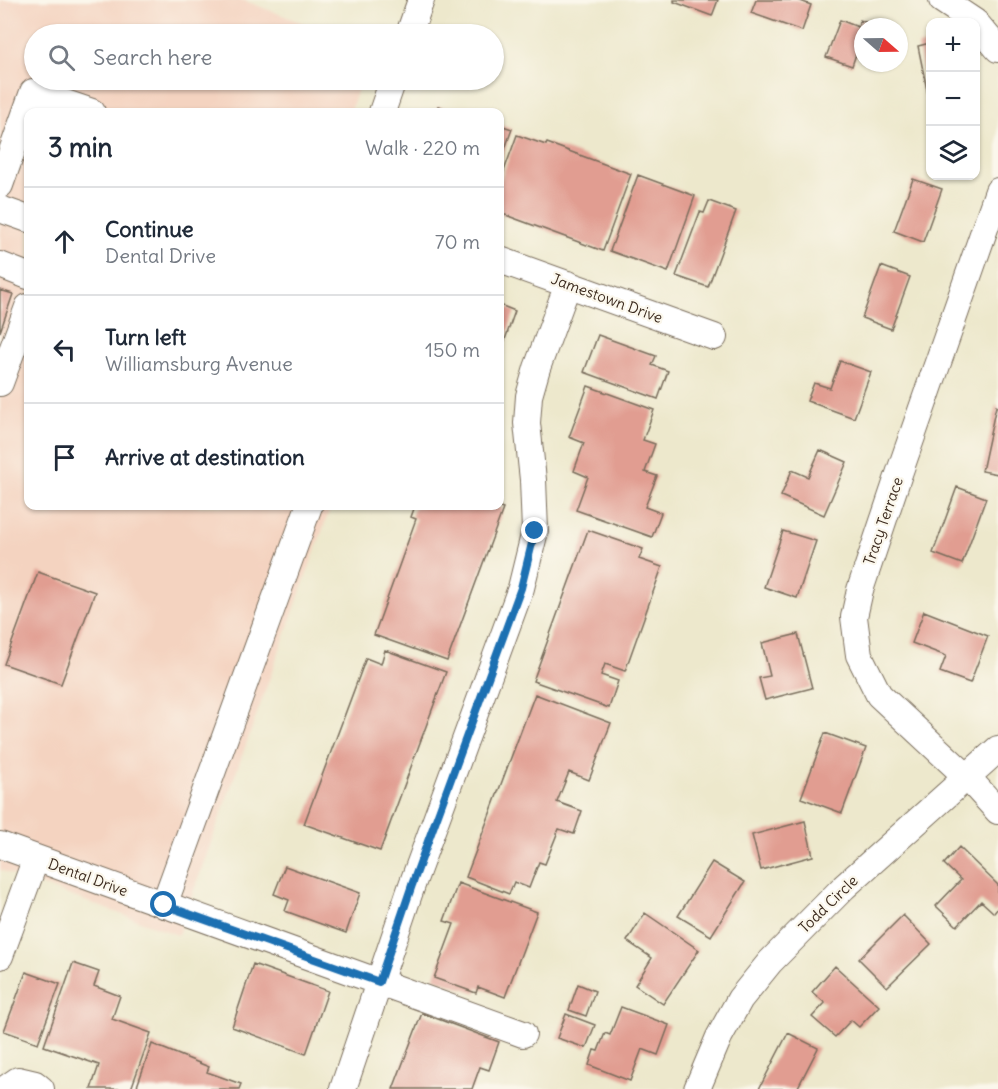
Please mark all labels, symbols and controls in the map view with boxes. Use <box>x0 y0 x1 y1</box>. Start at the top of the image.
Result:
north arrow <box>854 18 908 72</box>
map controls <box>926 18 980 180</box>
button: + <box>926 18 980 72</box>
search box <box>24 24 504 90</box>
icon: search <box>45 41 78 74</box>
text: Search here <box>93 43 212 71</box>
button: − <box>926 72 980 126</box>
button: layers <box>926 126 980 180</box>
text: 3 min <box>48 131 113 164</box>
text: Walk · 220 m <box>365 135 480 160</box>
text: Continue <box>105 215 194 243</box>
icon: ahead <box>48 225 81 258</box>
text: 70 m <box>435 229 480 254</box>
text: Dental Drive <box>105 243 216 268</box>
street label: Jamestown Drive <box>549 269 665 327</box>
text: Turn left <box>105 323 186 351</box>
icon: left <box>48 333 81 366</box>
text: 150 m <box>425 337 480 362</box>
text: Williamsburg Avenue <box>105 351 293 376</box>
icon: arrive <box>48 441 81 474</box>
text: Arrive at destination <box>105 443 305 471</box>
street label: Tracy Terrace <box>859 474 907 568</box>
route end <box>521 517 547 543</box>
street label: Dental Drive <box>46 854 130 900</box>
street label: Todd Circle <box>794 871 862 937</box>
route start <box>150 891 176 917</box>

